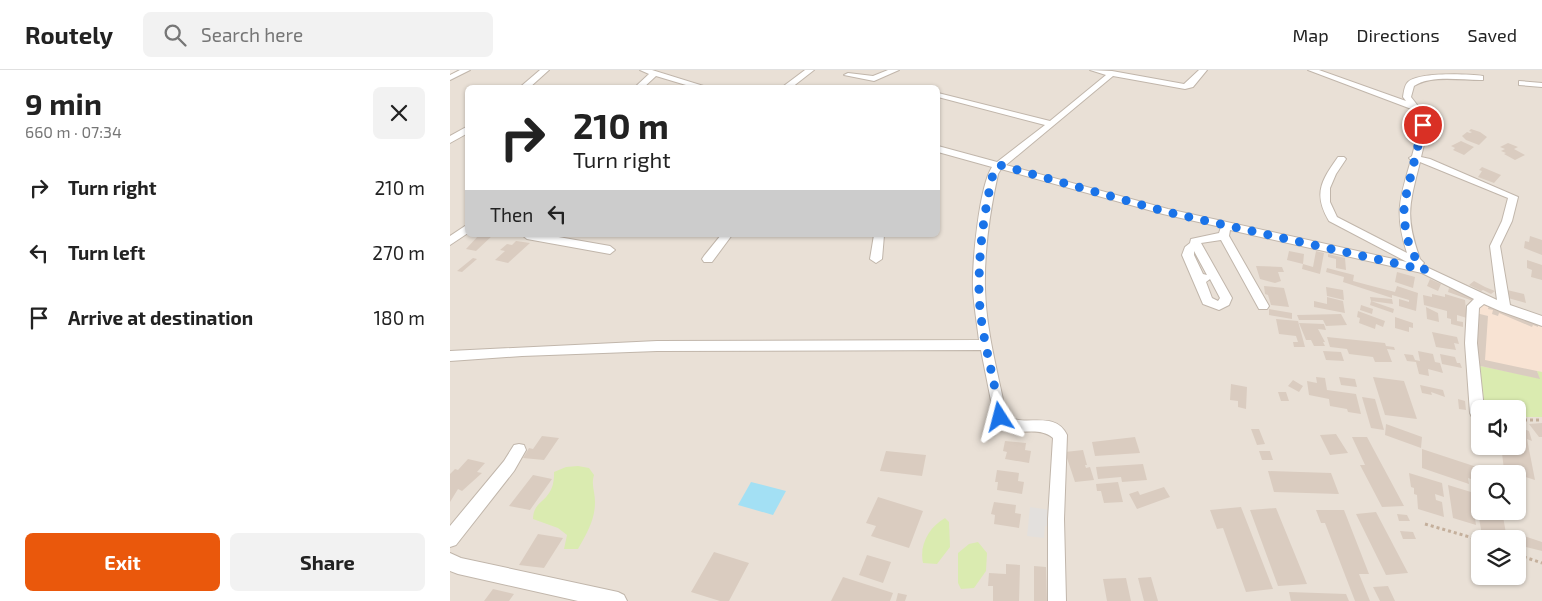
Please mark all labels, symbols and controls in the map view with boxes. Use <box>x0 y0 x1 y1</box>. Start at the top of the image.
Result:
search box <box>143 12 493 57</box>
text: Routely <box>25 20 113 49</box>
icon: search <box>161 21 189 49</box>
text: Search here <box>201 23 303 46</box>
text: Map <box>1292 24 1329 46</box>
text: Directions <box>1357 24 1440 46</box>
text: Saved <box>1468 24 1517 46</box>
text: 9 min <box>25 85 102 121</box>
button: close <box>373 87 425 139</box>
text: 210 m <box>573 104 669 146</box>
pin <box>1402 104 1444 146</box>
icon: right <box>490 105 555 170</box>
icon: arrive <box>1409 111 1437 139</box>
text: 660 m · 07:34 <box>25 122 122 141</box>
text: Turn right <box>573 146 671 172</box>
icon: right <box>25 174 53 202</box>
text: Turn right <box>68 176 156 199</box>
text: 210 m <box>374 176 425 199</box>
icon: left <box>543 200 571 228</box>
text: Then <box>490 203 533 226</box>
icon: left <box>25 239 53 267</box>
text: Turn left <box>68 241 145 264</box>
text: 270 m <box>372 241 425 264</box>
icon: arrive <box>25 304 53 332</box>
text: Arrive at destination <box>68 306 253 329</box>
text: 180 m <box>374 306 425 329</box>
position arrow <box>973 390 1025 442</box>
map controls <box>1471 400 1526 585</box>
button: sound <box>1471 400 1526 455</box>
button: search <box>1471 465 1526 520</box>
button: layers <box>1471 530 1526 585</box>
button: Exit <box>25 533 220 591</box>
button: Share <box>230 533 425 591</box>

